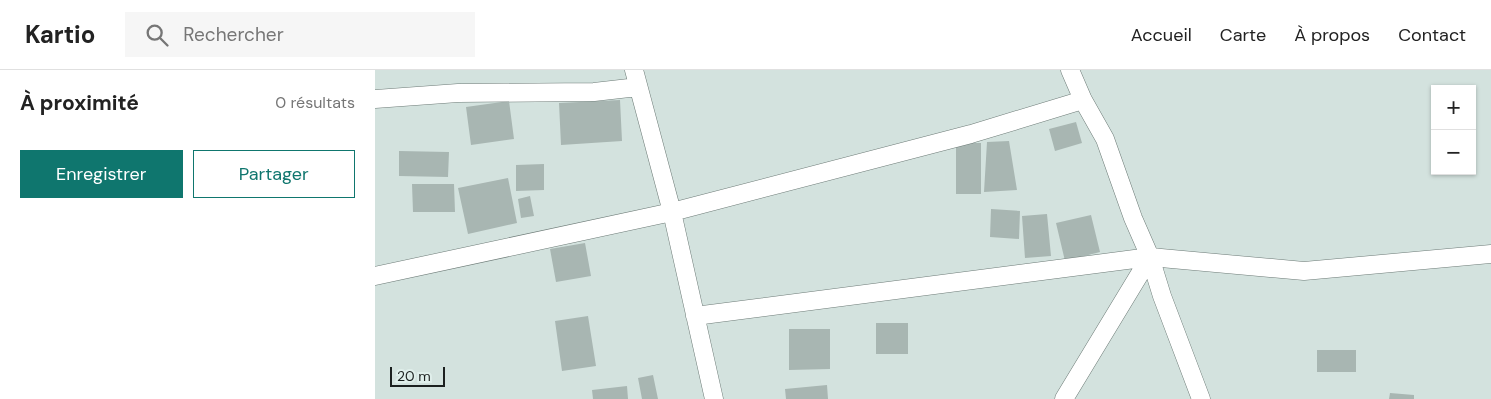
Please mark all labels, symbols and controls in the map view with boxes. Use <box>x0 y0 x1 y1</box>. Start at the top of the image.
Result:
search box <box>125 12 475 57</box>
text: Kartio <box>25 19 95 50</box>
icon: search <box>143 21 171 49</box>
text: Rechercher <box>183 22 284 47</box>
text: Accueil <box>1131 23 1192 47</box>
text: Carte <box>1220 23 1266 47</box>
text: À propos <box>1294 23 1370 47</box>
text: Contact <box>1398 23 1466 47</box>
map controls <box>1431 85 1476 175</box>
button: + <box>1431 85 1476 130</box>
text: À proximité <box>20 89 139 117</box>
text: 0 résultats <box>275 92 355 113</box>
button: − <box>1431 130 1476 175</box>
button: Enregistrer <box>20 150 183 198</box>
button: Partager <box>193 150 355 198</box>
scale bar <box>390 364 445 387</box>
text: 20 m <box>397 367 431 385</box>

